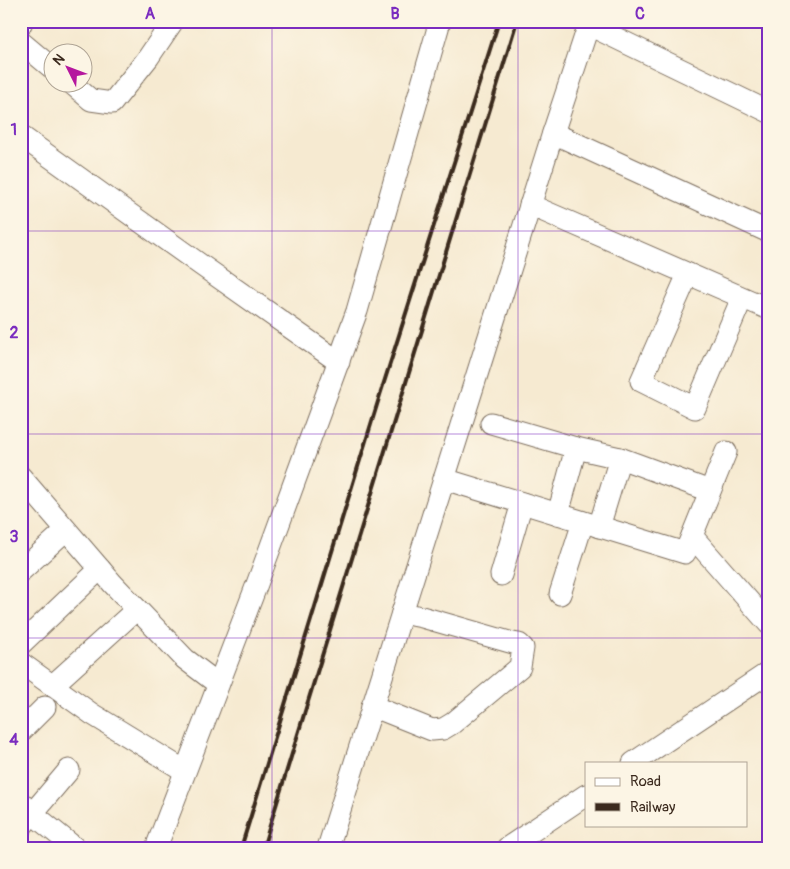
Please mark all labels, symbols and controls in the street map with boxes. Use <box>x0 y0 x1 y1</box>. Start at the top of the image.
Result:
text: A <box>145 4 156 24</box>
text: B <box>390 4 400 24</box>
text: C <box>635 4 645 24</box>
north arrow <box>42 42 92 92</box>
text: N <box>49 50 68 69</box>
text: 1 <box>11 120 17 140</box>
text: 2 <box>10 323 19 343</box>
text: 3 <box>10 527 19 547</box>
text: 4 <box>9 730 19 750</box>
legend <box>585 762 748 826</box>
text: Road <box>630 772 661 791</box>
text: Railway <box>630 798 676 817</box>

